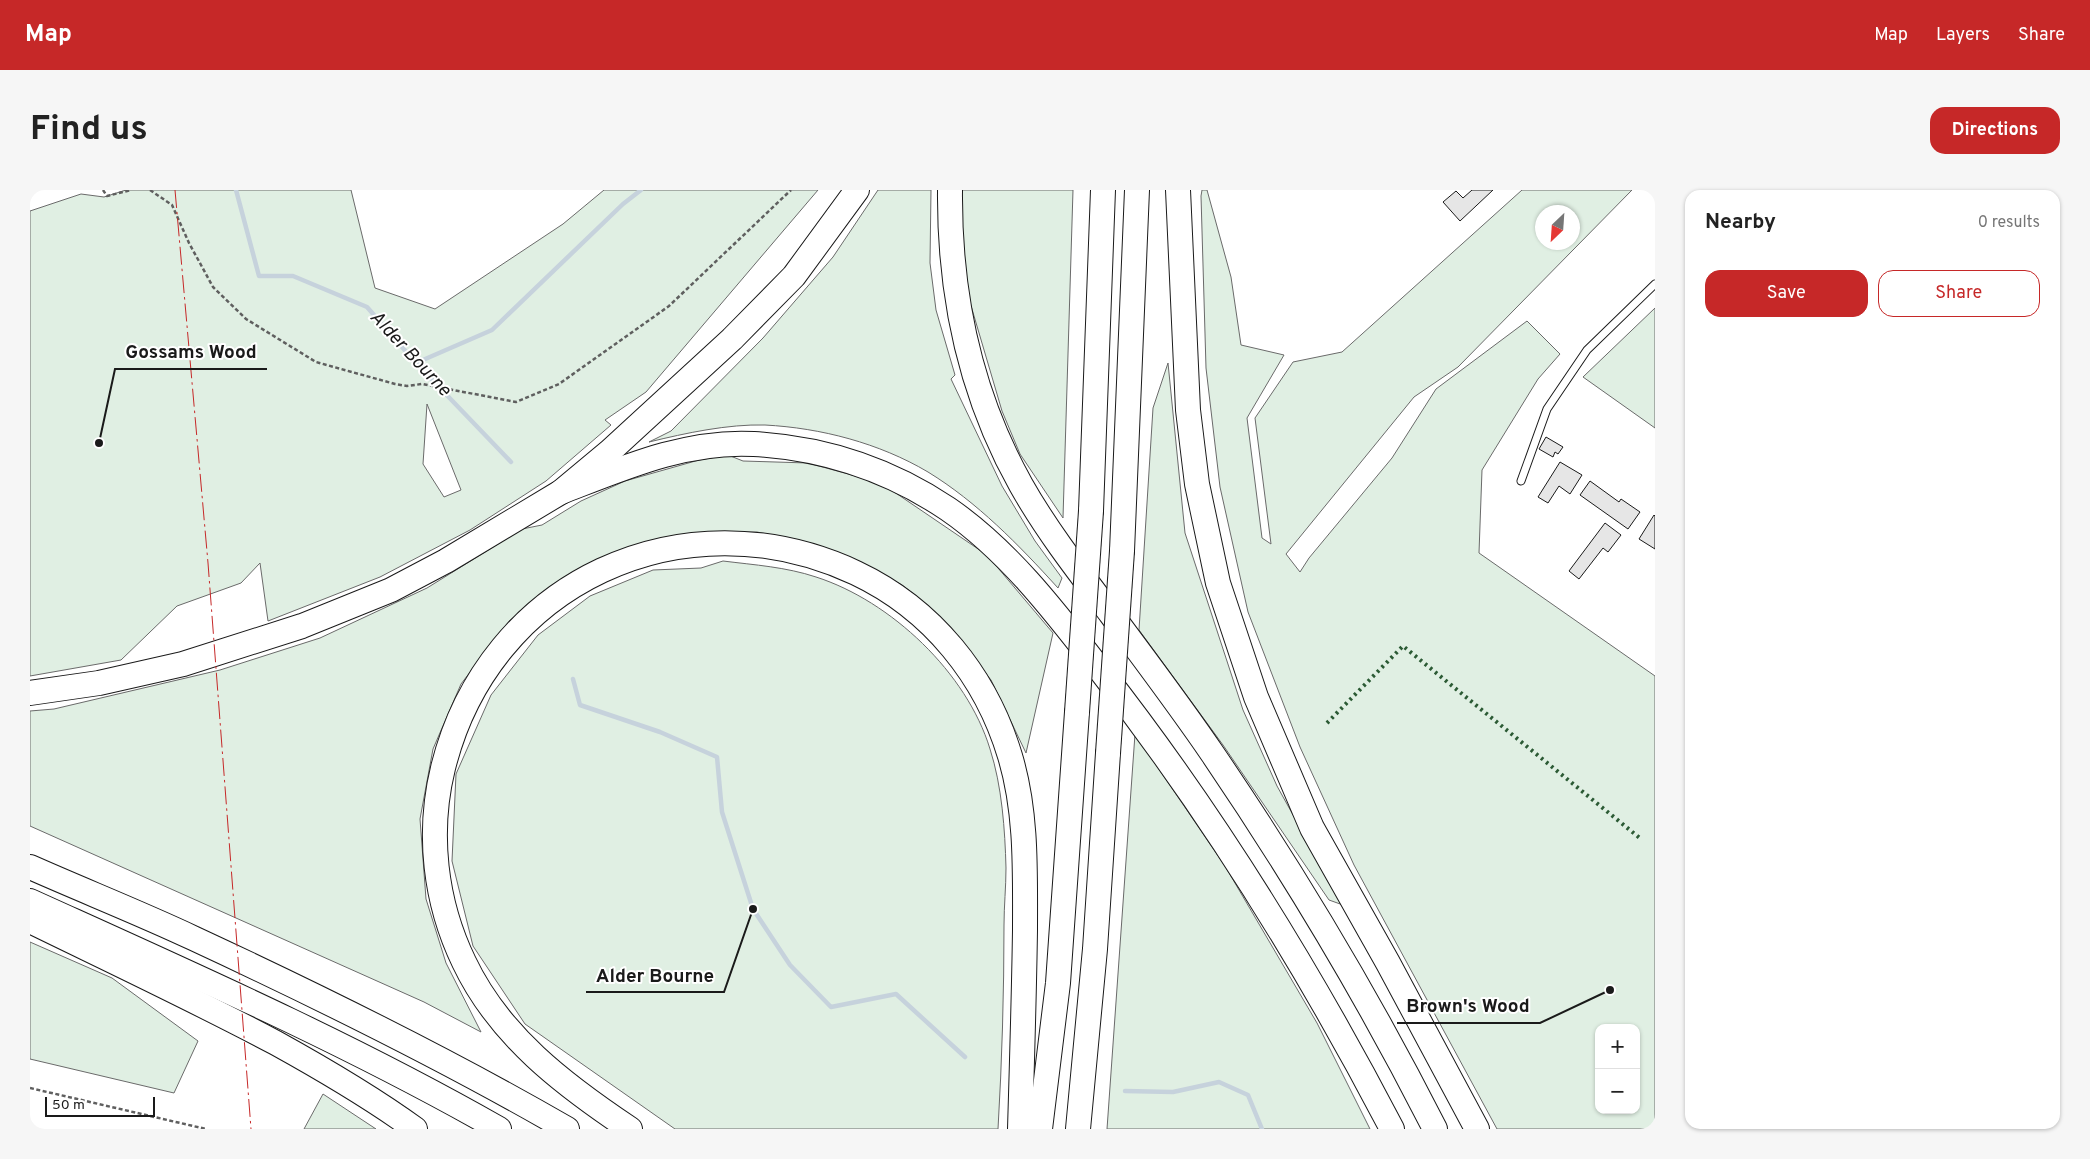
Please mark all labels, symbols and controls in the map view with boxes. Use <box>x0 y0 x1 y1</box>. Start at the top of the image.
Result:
text: Map <box>25 20 72 50</box>
text: Map <box>1874 24 1908 47</box>
text: Layers <box>1936 24 1990 47</box>
text: Share <box>2018 24 2065 47</box>
button: Directions <box>1930 107 2060 154</box>
text: Find us <box>30 108 148 152</box>
north arrow <box>1535 205 1580 250</box>
text: Nearby <box>1705 209 1776 236</box>
text: 0 results <box>1978 213 2040 233</box>
button: Save <box>1705 270 1868 317</box>
button: Share <box>1878 270 2040 317</box>
water label: Alder Bourne <box>364 306 456 402</box>
callout: Gossams Wood <box>115 335 267 369</box>
text: Gossams Wood <box>125 341 257 365</box>
callout: Alder Bourne <box>586 958 724 992</box>
text: Alder Bourne <box>596 965 714 989</box>
callout: Brown's Wood <box>1397 989 1540 1023</box>
text: Brown's Wood <box>1406 995 1530 1019</box>
map controls <box>1595 1024 1640 1114</box>
button: + <box>1595 1024 1640 1069</box>
button: − <box>1595 1069 1640 1114</box>
scale bar <box>45 1094 155 1117</box>
text: 50 m <box>52 1097 85 1114</box>

